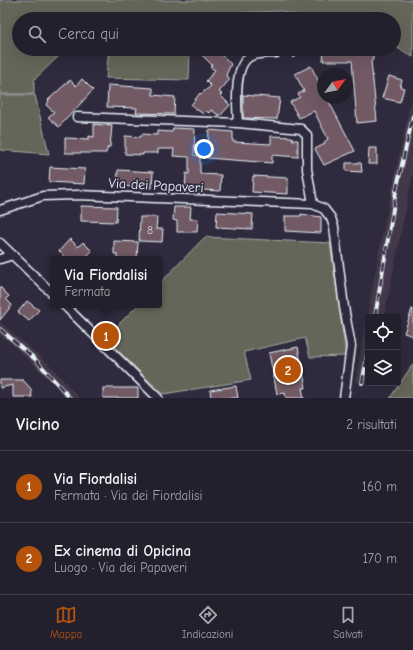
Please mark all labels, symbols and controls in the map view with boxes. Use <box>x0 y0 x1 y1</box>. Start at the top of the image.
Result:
search box <box>12 12 401 56</box>
icon: search <box>26 23 48 45</box>
text: Cerca qui <box>58 25 119 43</box>
north arrow <box>317 68 353 104</box>
your location <box>194 139 214 159</box>
street label: Via dei Papaveri <box>108 175 204 196</box>
house number: 8 <box>147 223 153 237</box>
popup <box>50 256 162 308</box>
text: Via Fiordalisi <box>64 266 148 284</box>
text: Fermata <box>64 284 110 299</box>
map controls <box>365 314 401 386</box>
button: locate <box>365 314 401 350</box>
pin: 1 <box>93 321 119 351</box>
button: layers <box>365 350 401 386</box>
pin: 2 <box>275 355 301 385</box>
text: Vicino <box>16 415 59 434</box>
text: 2 risultati <box>346 417 397 432</box>
text: Via Fiordalisi <box>54 470 137 488</box>
text: 1 <box>26 479 32 494</box>
text: 160 m <box>362 479 397 494</box>
text: Fermata · Via dei Fiordalisi <box>54 488 202 503</box>
text: Ex cinema di Opicina <box>54 542 191 560</box>
text: 2 <box>26 551 32 566</box>
text: 170 m <box>363 551 397 566</box>
text: Luogo · Via dei Papaveri <box>54 560 187 575</box>
tab: Mappa <box>50 604 82 641</box>
tab: Indicazioni <box>182 604 233 641</box>
tab: Salvati <box>333 604 363 641</box>

